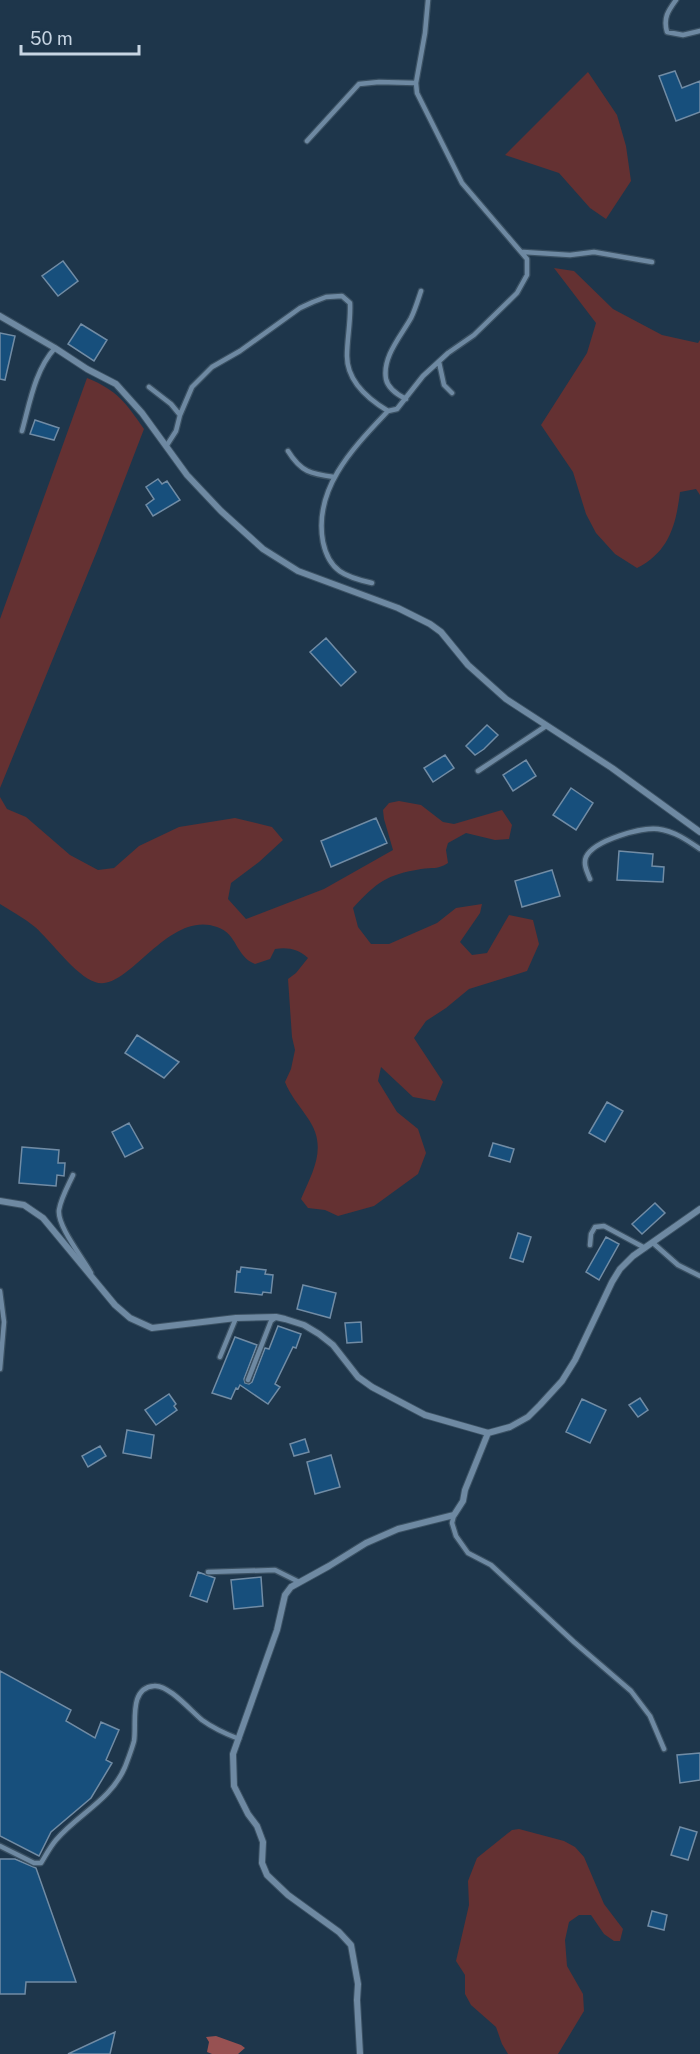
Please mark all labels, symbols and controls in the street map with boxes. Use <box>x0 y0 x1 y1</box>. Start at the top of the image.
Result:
scale bar <box>21 18 140 56</box>
text: 50 m <box>30 28 73 49</box>

